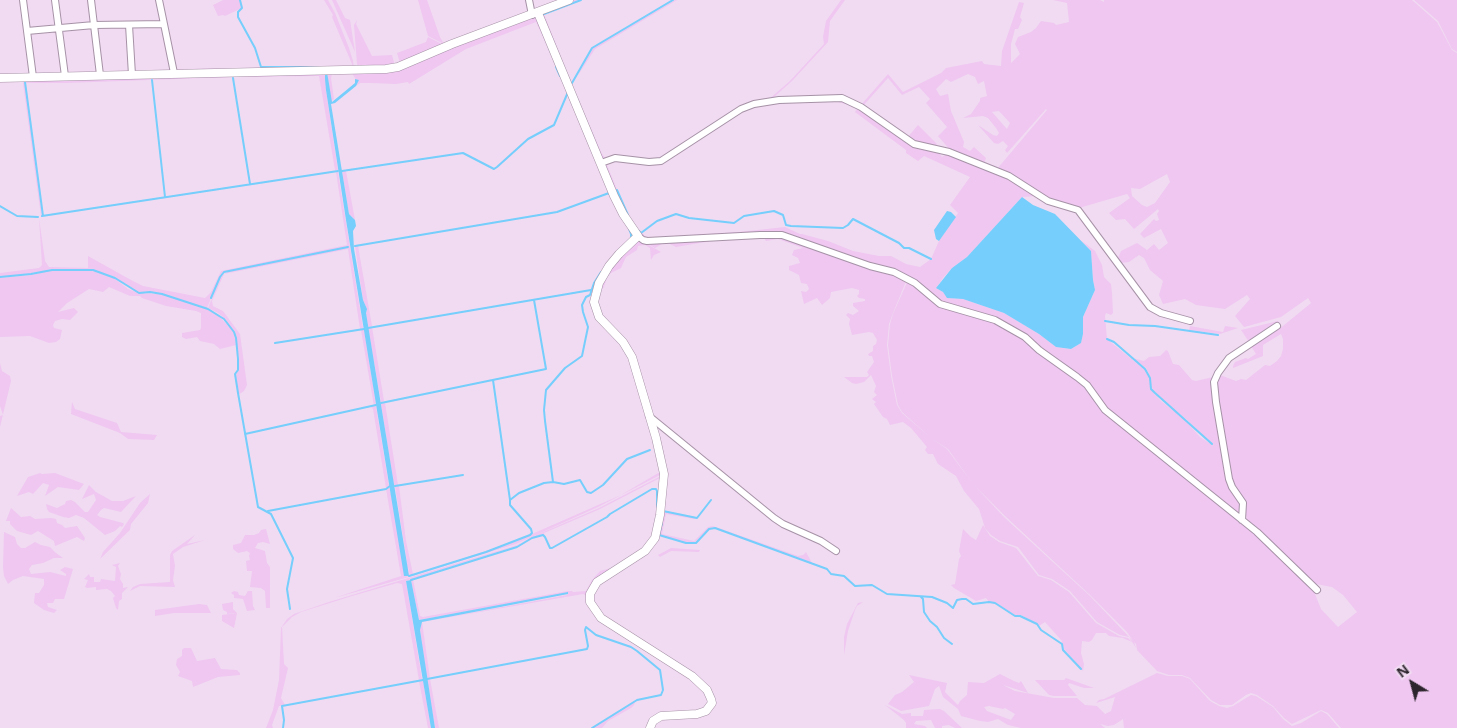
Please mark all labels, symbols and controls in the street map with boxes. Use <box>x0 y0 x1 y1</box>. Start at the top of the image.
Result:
north arrow <box>1387 658 1437 708</box>
text: N <box>1392 660 1413 682</box>

